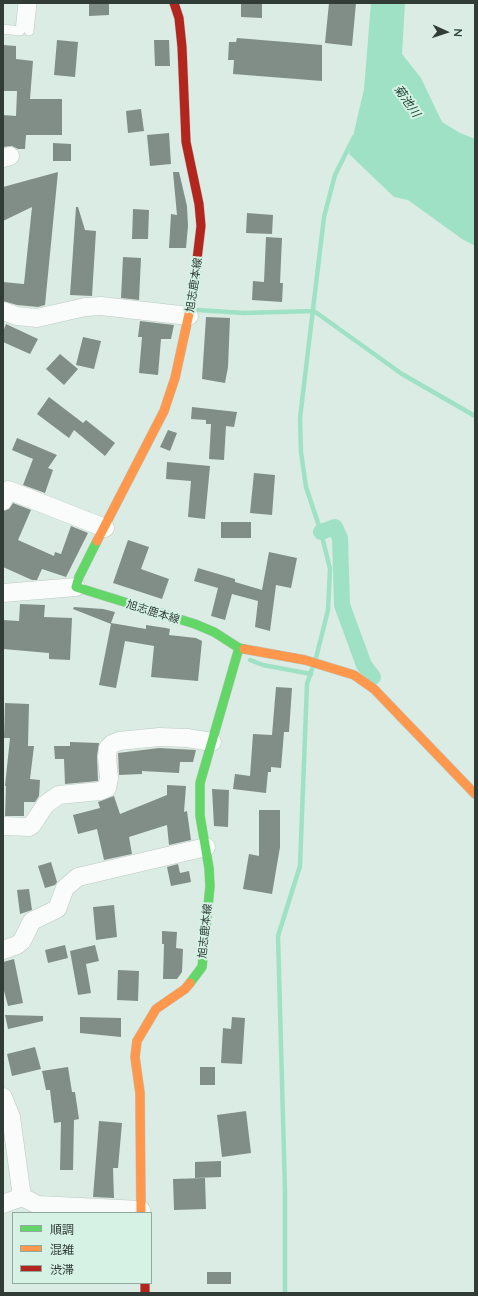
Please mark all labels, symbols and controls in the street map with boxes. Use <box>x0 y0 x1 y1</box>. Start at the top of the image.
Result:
north arrow <box>426 12 466 52</box>
text: N <box>452 28 465 37</box>
water label: 菊池川 <box>391 82 423 120</box>
street label: 旭志鹿本線 <box>183 257 205 313</box>
street label: 旭志鹿本線 <box>125 598 181 626</box>
street label: 旭志鹿本線 <box>196 903 214 959</box>
legend <box>12 1212 152 1284</box>
text: 順調 <box>50 1222 74 1237</box>
text: 混雑 <box>50 1242 74 1257</box>
text: 渋滞 <box>50 1262 74 1277</box>

